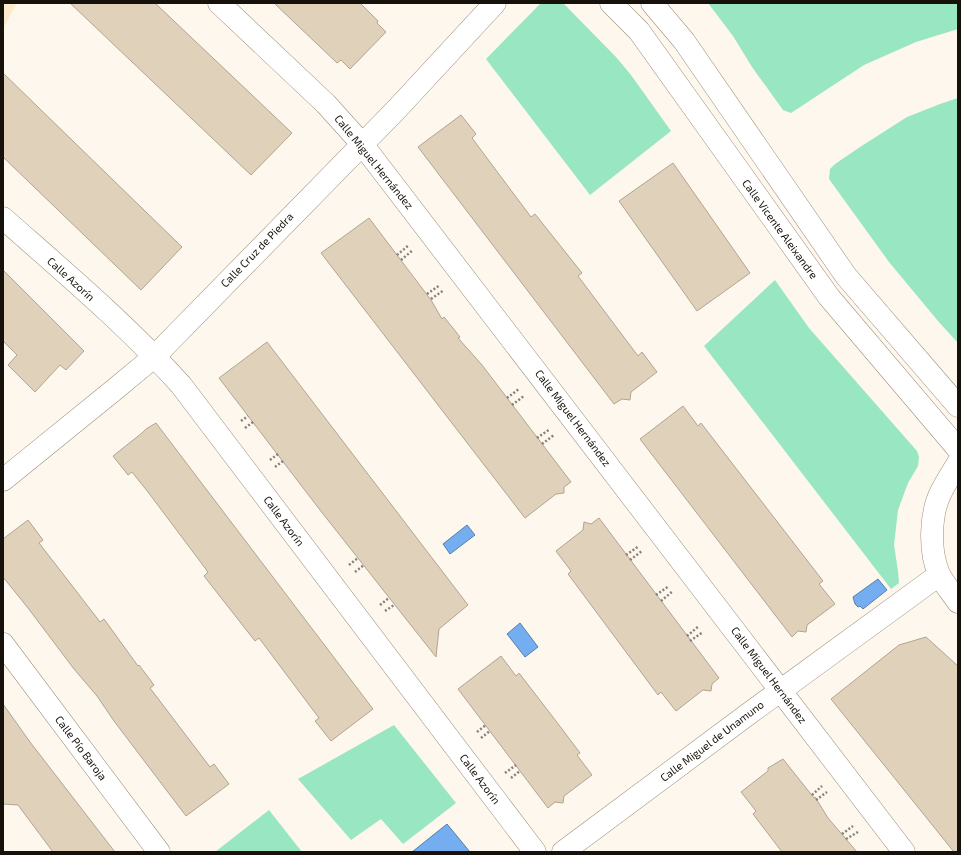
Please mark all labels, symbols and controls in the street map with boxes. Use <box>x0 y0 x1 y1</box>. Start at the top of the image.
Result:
street label: Calle Miguel Hernández <box>332 112 417 212</box>
street label: Calle Vicente Aleixandre <box>740 176 821 281</box>
street label: Calle Cruz de Piedra <box>218 210 296 290</box>
street label: Calle Azorín <box>45 254 98 303</box>
street label: Calle Miguel Hernández <box>533 367 614 469</box>
street label: Calle Azorín <box>261 493 307 548</box>
street label: Calle Miguel Hernández <box>729 624 810 726</box>
street label: Calle Miguel de Unamuno <box>657 697 766 784</box>
street label: Calle Pío Baroja <box>52 713 110 783</box>
street label: Calle Azorín <box>457 751 503 806</box>

